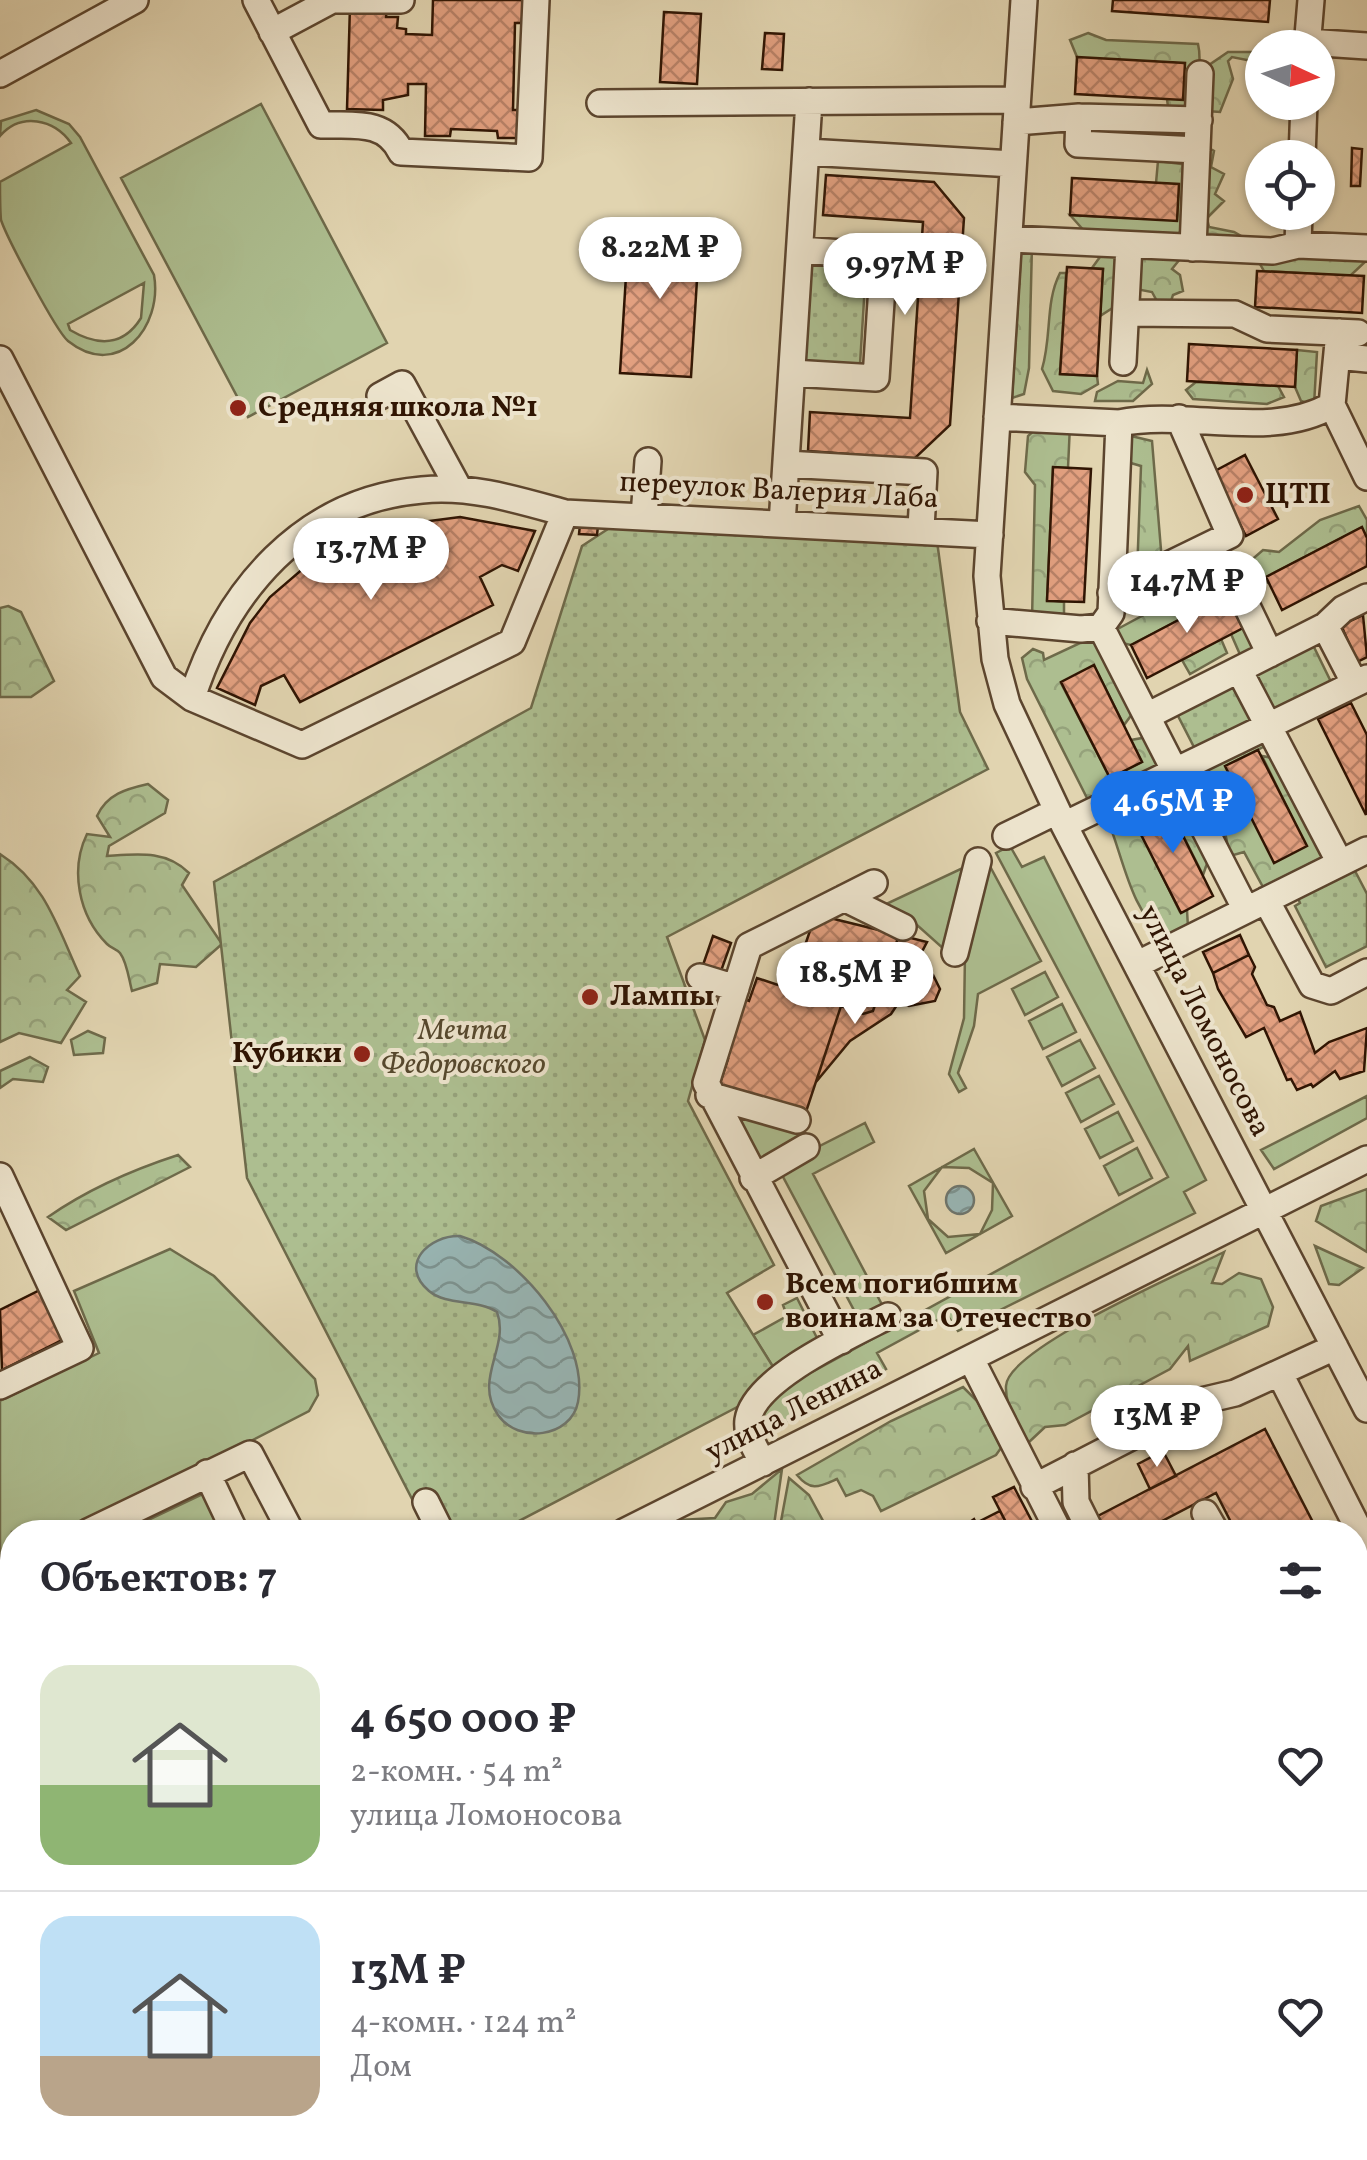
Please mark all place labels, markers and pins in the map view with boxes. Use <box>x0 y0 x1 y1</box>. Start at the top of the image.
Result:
pin: 8.22M ₽ <box>568 217 752 302</box>
pin: 9.97M ₽ <box>813 233 997 318</box>
place label: Средняя школа №1 <box>258 387 538 429</box>
marker: Средняя школа №1 <box>227 397 249 419</box>
place label: ЦТП <box>1265 474 1331 516</box>
marker: ЦТП <box>1234 484 1256 506</box>
pin: 13.7M ₽ <box>279 518 463 603</box>
pin: 14.7M ₽ <box>1095 551 1279 636</box>
pin: 4.65M ₽ <box>1081 771 1265 856</box>
pin: 18.5M ₽ <box>763 942 947 1027</box>
place label: Лампы <box>610 976 714 1018</box>
marker: Лампы <box>579 986 601 1008</box>
place label: Кубики <box>232 1033 342 1075</box>
marker: Кубики <box>351 1043 373 1065</box>
place label: Всем погибшим воинам за Отечество <box>785 1264 1092 1340</box>
marker: Всем погибшим воинам за Отечество <box>754 1291 776 1313</box>
pin: 13M ₽ <box>1087 1385 1227 1470</box>

